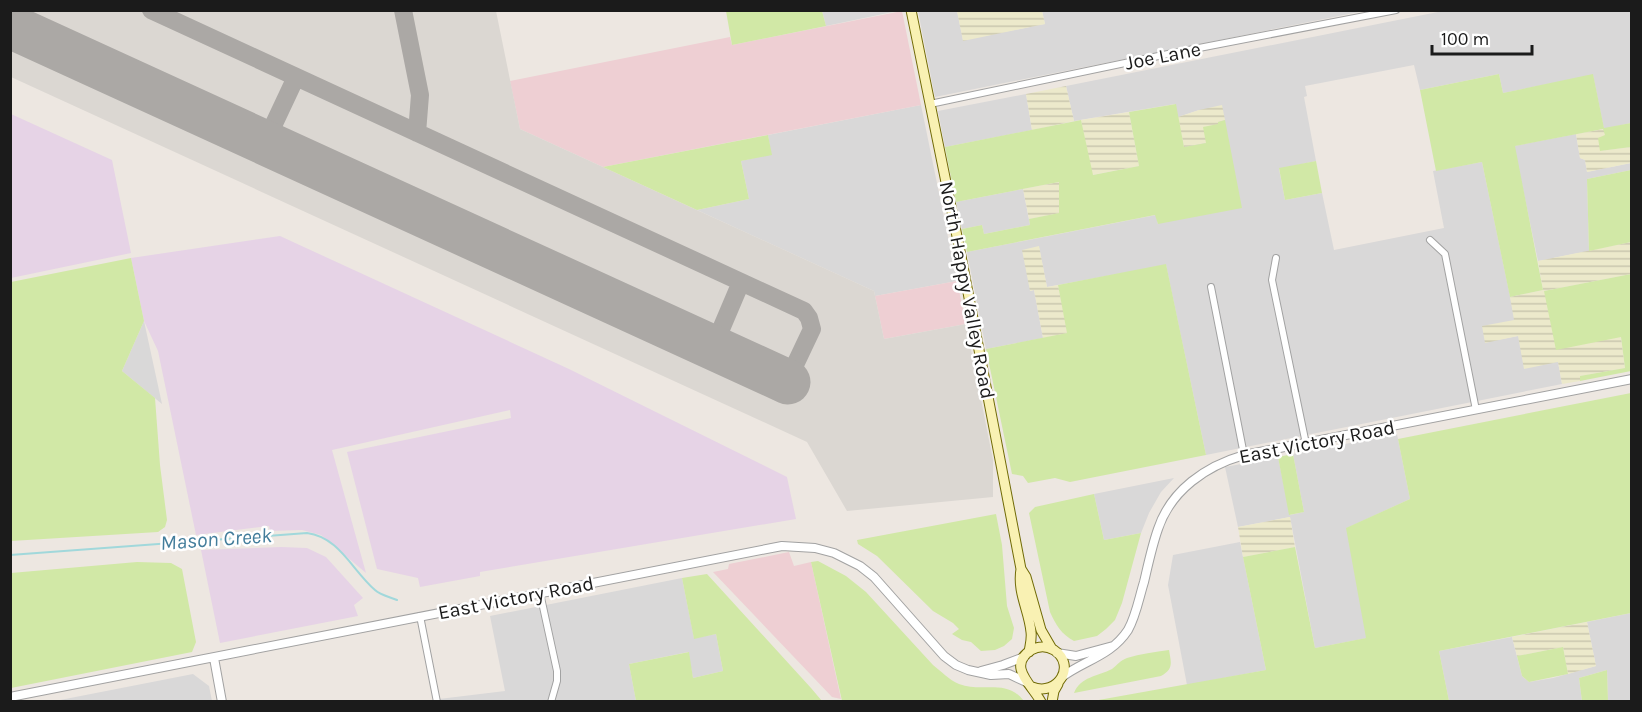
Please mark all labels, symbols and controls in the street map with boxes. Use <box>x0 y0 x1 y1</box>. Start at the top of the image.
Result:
scale bar <box>1432 18 1532 56</box>
text: 100 m <box>1441 28 1489 50</box>
street label: Joe Lane <box>1123 37 1203 75</box>
street label: North Happy Valley Road <box>935 179 999 401</box>
street label: East Victory Road <box>1237 416 1397 468</box>
water label: Mason Creek <box>159 523 273 555</box>
street label: East Victory Road <box>436 572 596 624</box>

